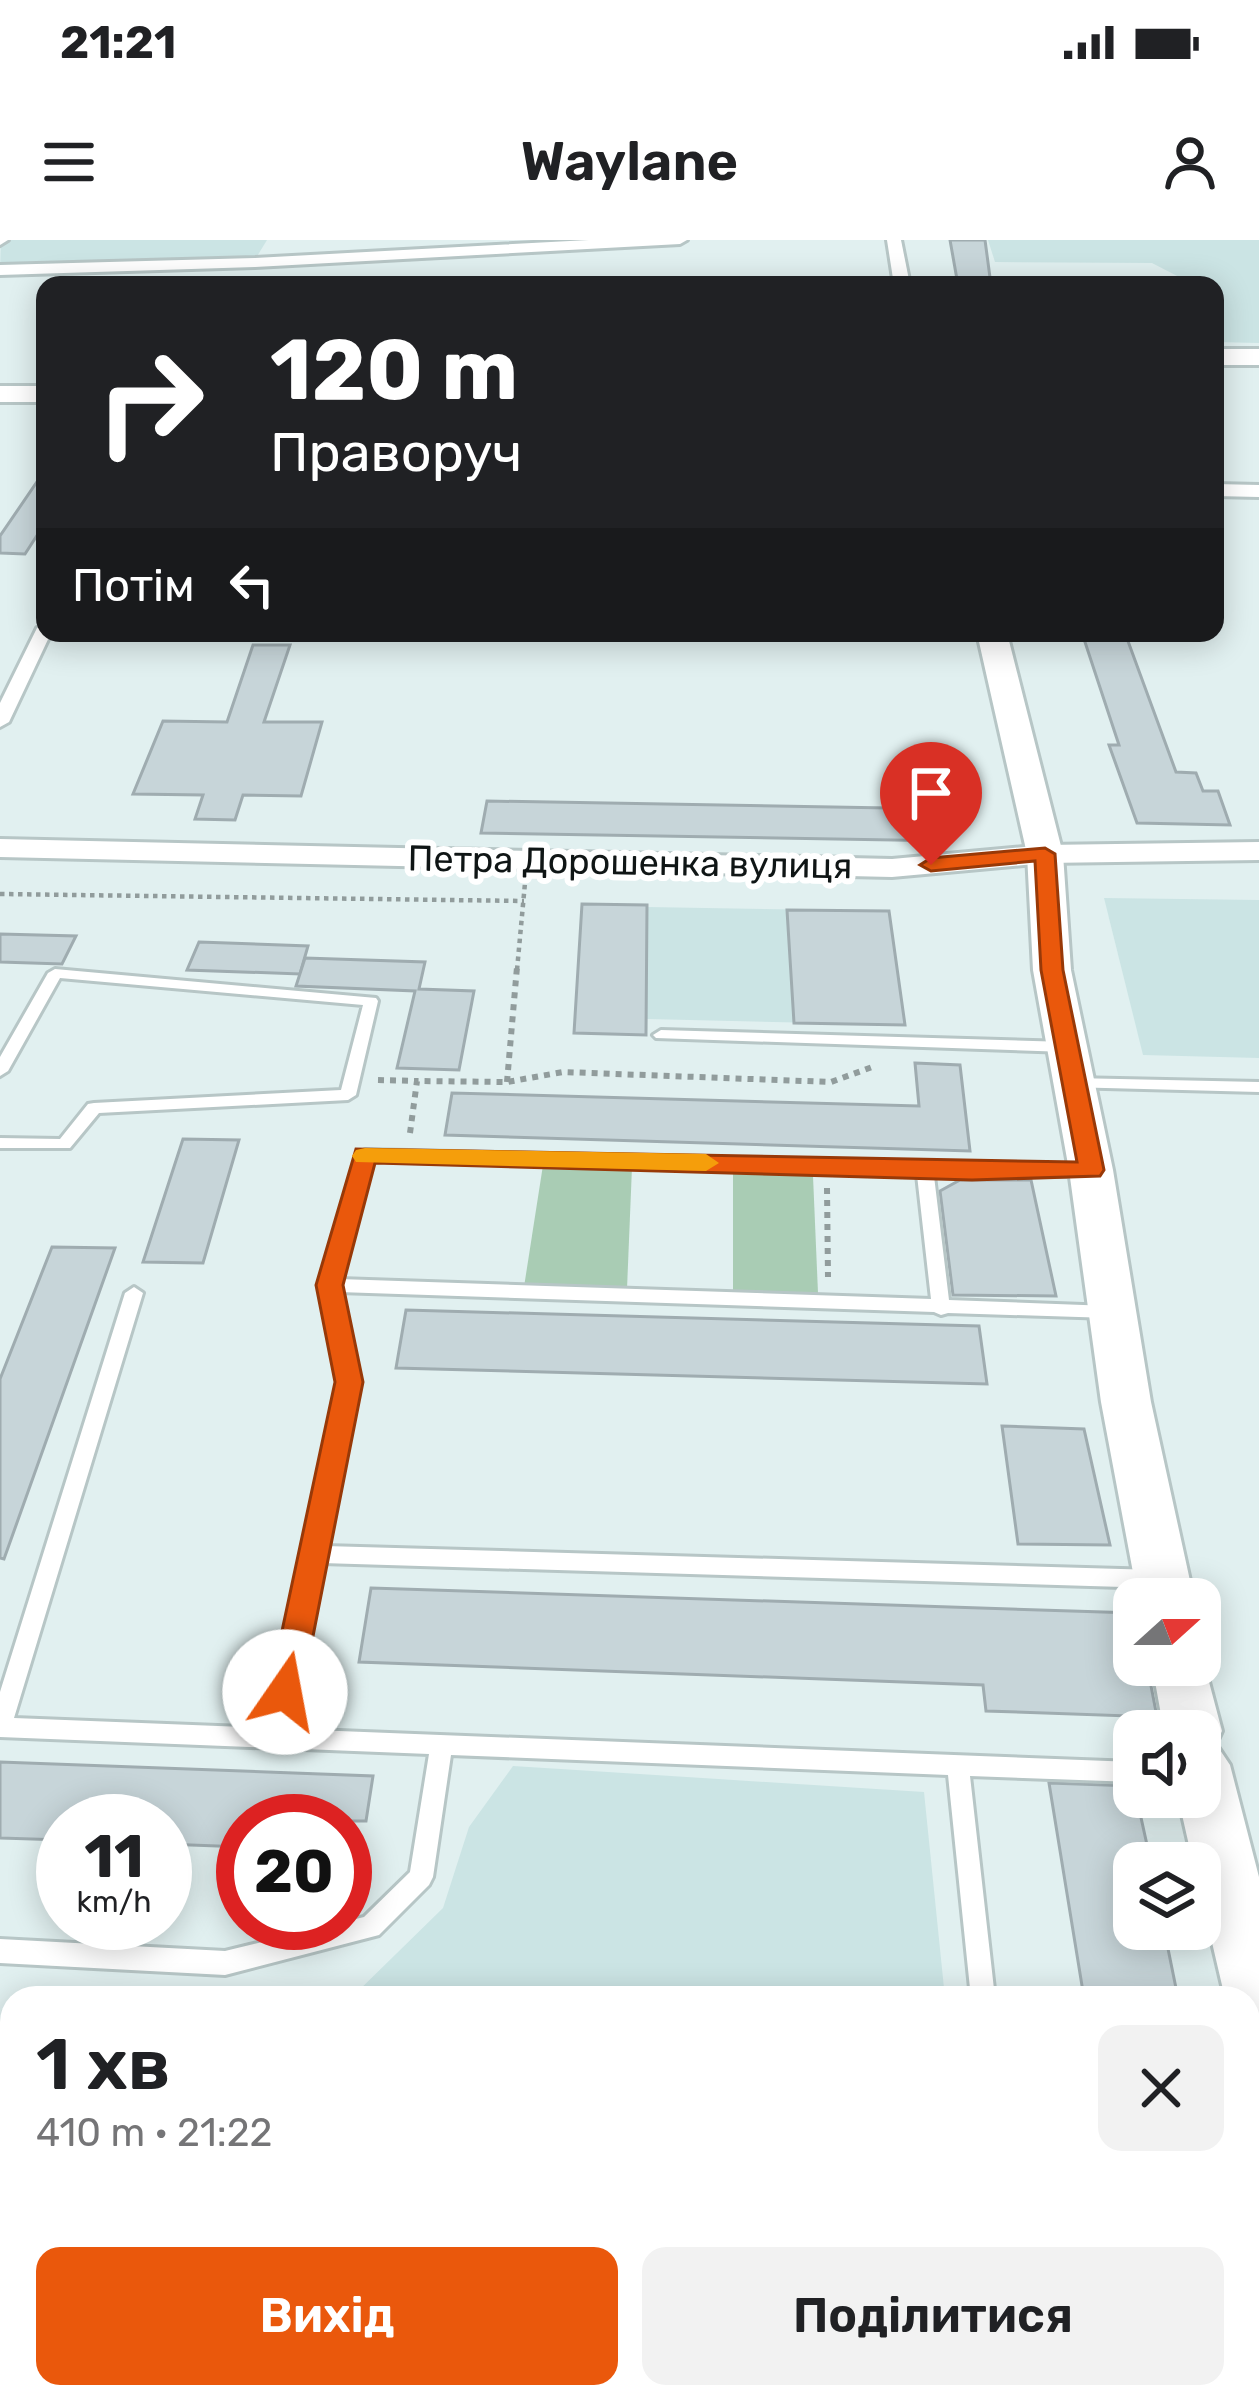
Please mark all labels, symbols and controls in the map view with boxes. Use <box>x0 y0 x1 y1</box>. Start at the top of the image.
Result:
text: 21:21 <box>60 16 176 69</box>
icon: menu <box>36 129 102 195</box>
icon: person <box>1157 129 1223 195</box>
text: Waylane <box>521 130 738 194</box>
text: 120 m <box>270 320 518 420</box>
icon: right <box>72 324 228 480</box>
text: Праворуч <box>270 421 522 485</box>
icon: left <box>219 552 285 618</box>
text: Потім <box>72 559 195 612</box>
pin <box>880 742 982 865</box>
icon: arrive <box>898 760 964 826</box>
street label: Петра Дорошенка вулиця <box>407 837 853 887</box>
north arrow <box>1113 1578 1221 1686</box>
map controls <box>1113 1578 1221 1950</box>
position arrow <box>222 1629 348 1755</box>
button: sound <box>1113 1710 1221 1818</box>
speed limit sign: 20 <box>216 1794 372 1950</box>
text: 11 <box>84 1821 144 1892</box>
button: layers <box>1113 1842 1221 1950</box>
text: km/h <box>77 1884 151 1920</box>
text: 1 хв <box>36 2022 171 2107</box>
button: close <box>1098 2025 1224 2151</box>
text: 410 m · 21:22 <box>36 2110 272 2156</box>
button: Вихід <box>36 2247 618 2385</box>
button: Поділитися <box>642 2247 1224 2385</box>

